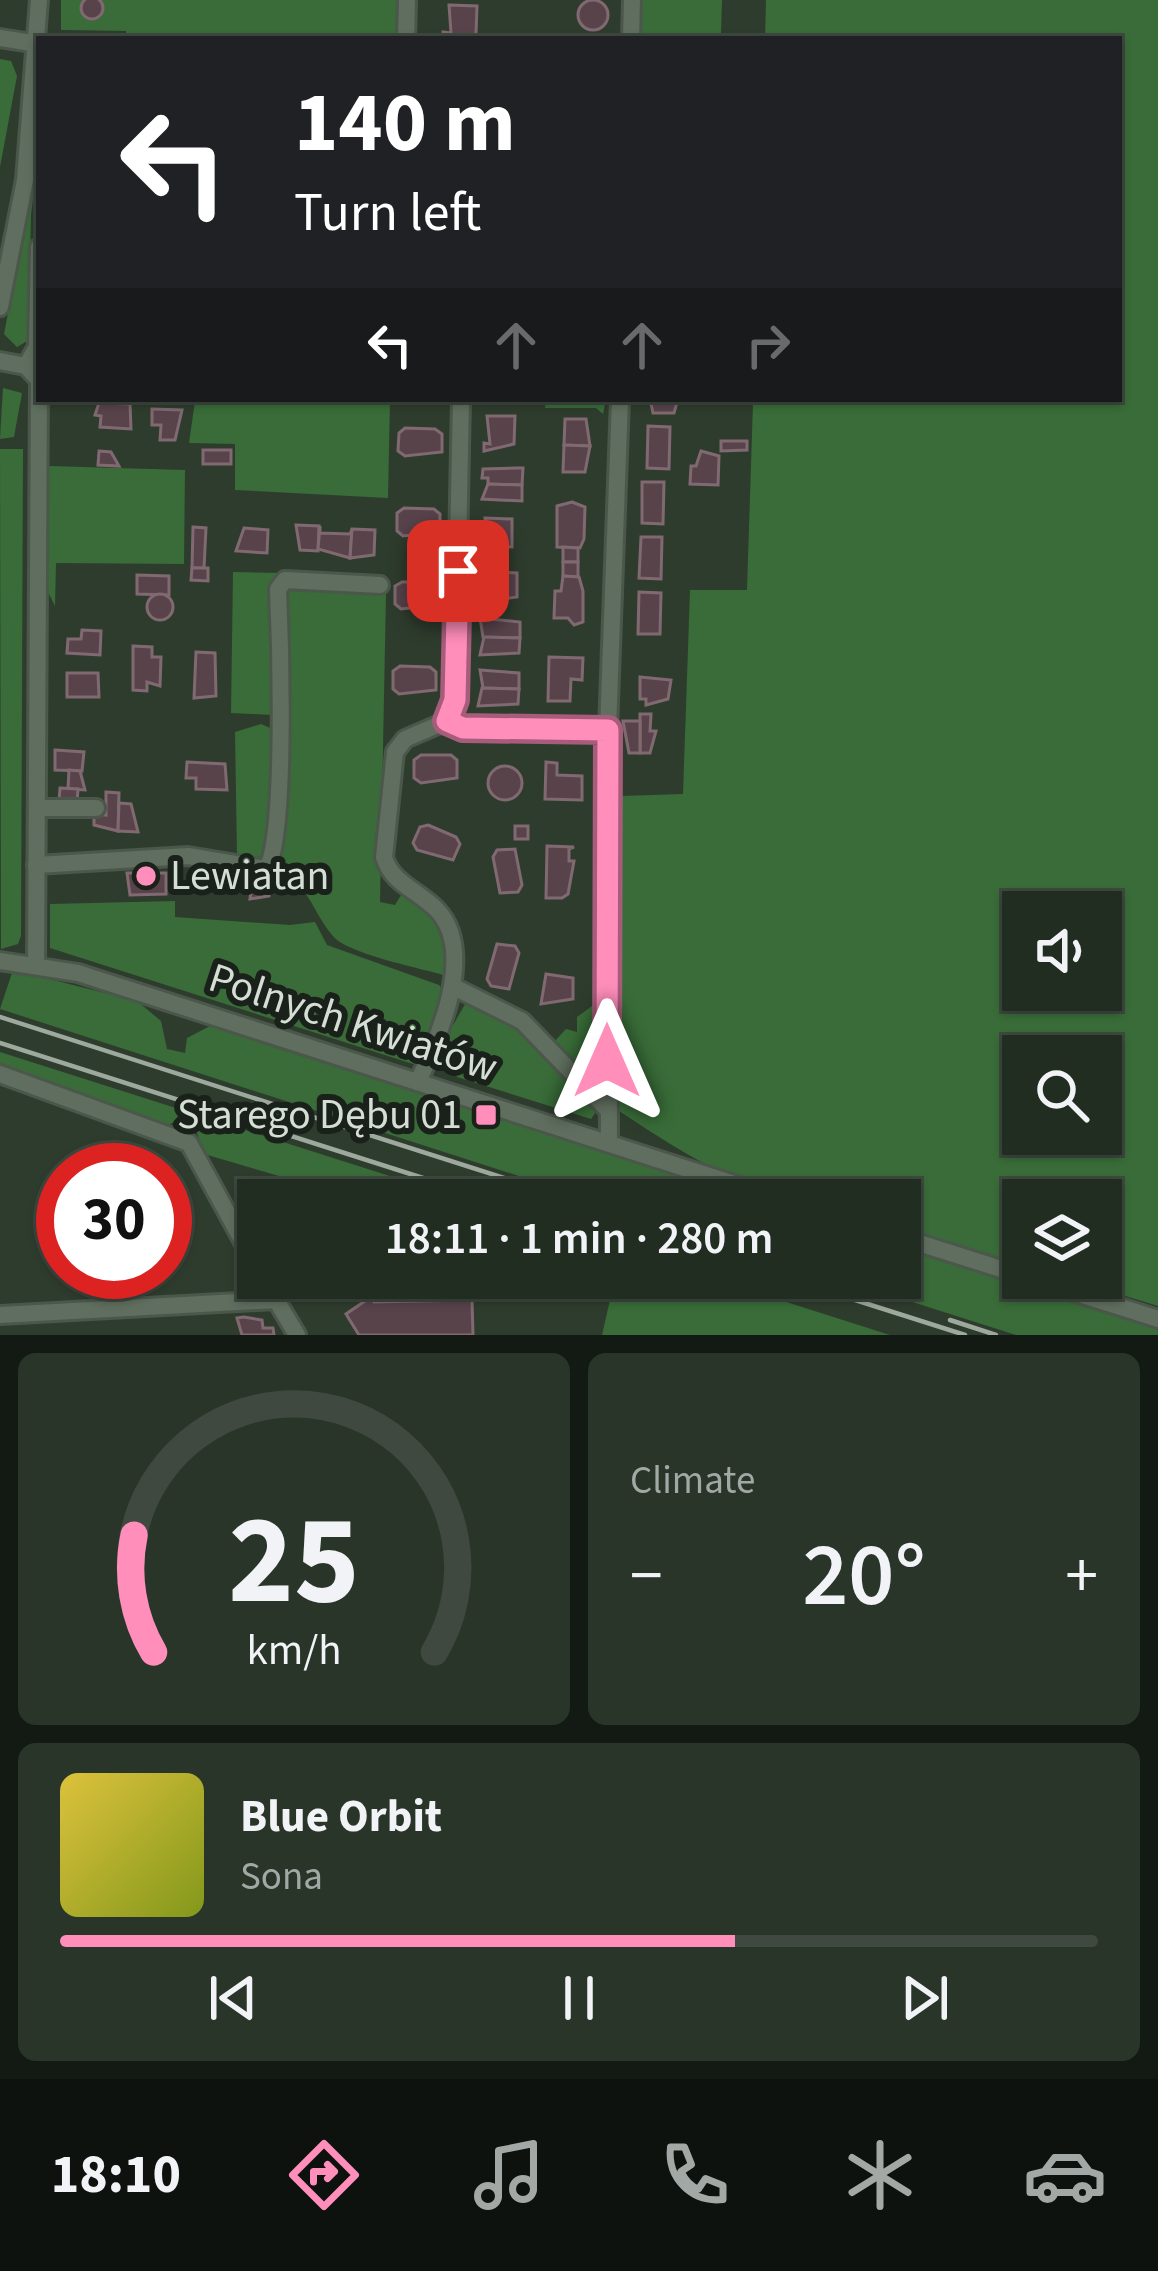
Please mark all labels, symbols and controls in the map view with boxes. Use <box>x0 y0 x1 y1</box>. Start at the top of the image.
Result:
text: 140 m <box>294 64 516 184</box>
icon: left <box>96 84 252 240</box>
text: Turn left <box>294 175 481 252</box>
icon: left <box>357 312 423 378</box>
icon: ahead <box>483 312 549 378</box>
icon: ahead <box>609 312 675 378</box>
icon: right <box>735 312 801 378</box>
pin <box>407 520 509 622</box>
icon: arrive <box>425 538 491 604</box>
place label: Lewiatan <box>170 846 330 906</box>
marker: Lewiatan <box>133 863 159 889</box>
map controls <box>1002 891 1122 1299</box>
button: sound <box>1002 891 1122 1011</box>
street label: Polnych Kwiatów <box>201 948 505 1098</box>
position arrow <box>544 998 670 1124</box>
button: search <box>1002 1035 1122 1155</box>
place label: Starego Dębu 01 <box>177 1085 462 1145</box>
marker: Starego Dębu 01 <box>473 1102 499 1128</box>
speed limit sign: 30 <box>36 1143 192 1299</box>
button: layers <box>1002 1179 1122 1299</box>
text: 18:11 · 1 min · 280 m <box>385 1207 773 1271</box>
text: Climate <box>630 1453 755 1509</box>
text: 25 <box>228 1473 360 1651</box>
text: 20° <box>802 1512 926 1640</box>
text: − <box>630 1529 663 1623</box>
text: + <box>1065 1529 1098 1623</box>
text: km/h <box>246 1620 342 1681</box>
text: Blue Orbit <box>240 1785 442 1849</box>
text: Sona <box>240 1849 323 1905</box>
icon: previous <box>200 1965 266 2031</box>
icon: pause <box>546 1965 612 2031</box>
icon: next <box>892 1965 958 2031</box>
icon: directions <box>282 2133 366 2217</box>
icon: music <box>467 2133 551 2217</box>
icon: phone <box>653 2133 737 2217</box>
icon: climate <box>838 2133 922 2217</box>
icon: car <box>1023 2133 1107 2217</box>
text: 18:10 <box>51 2137 181 2214</box>

